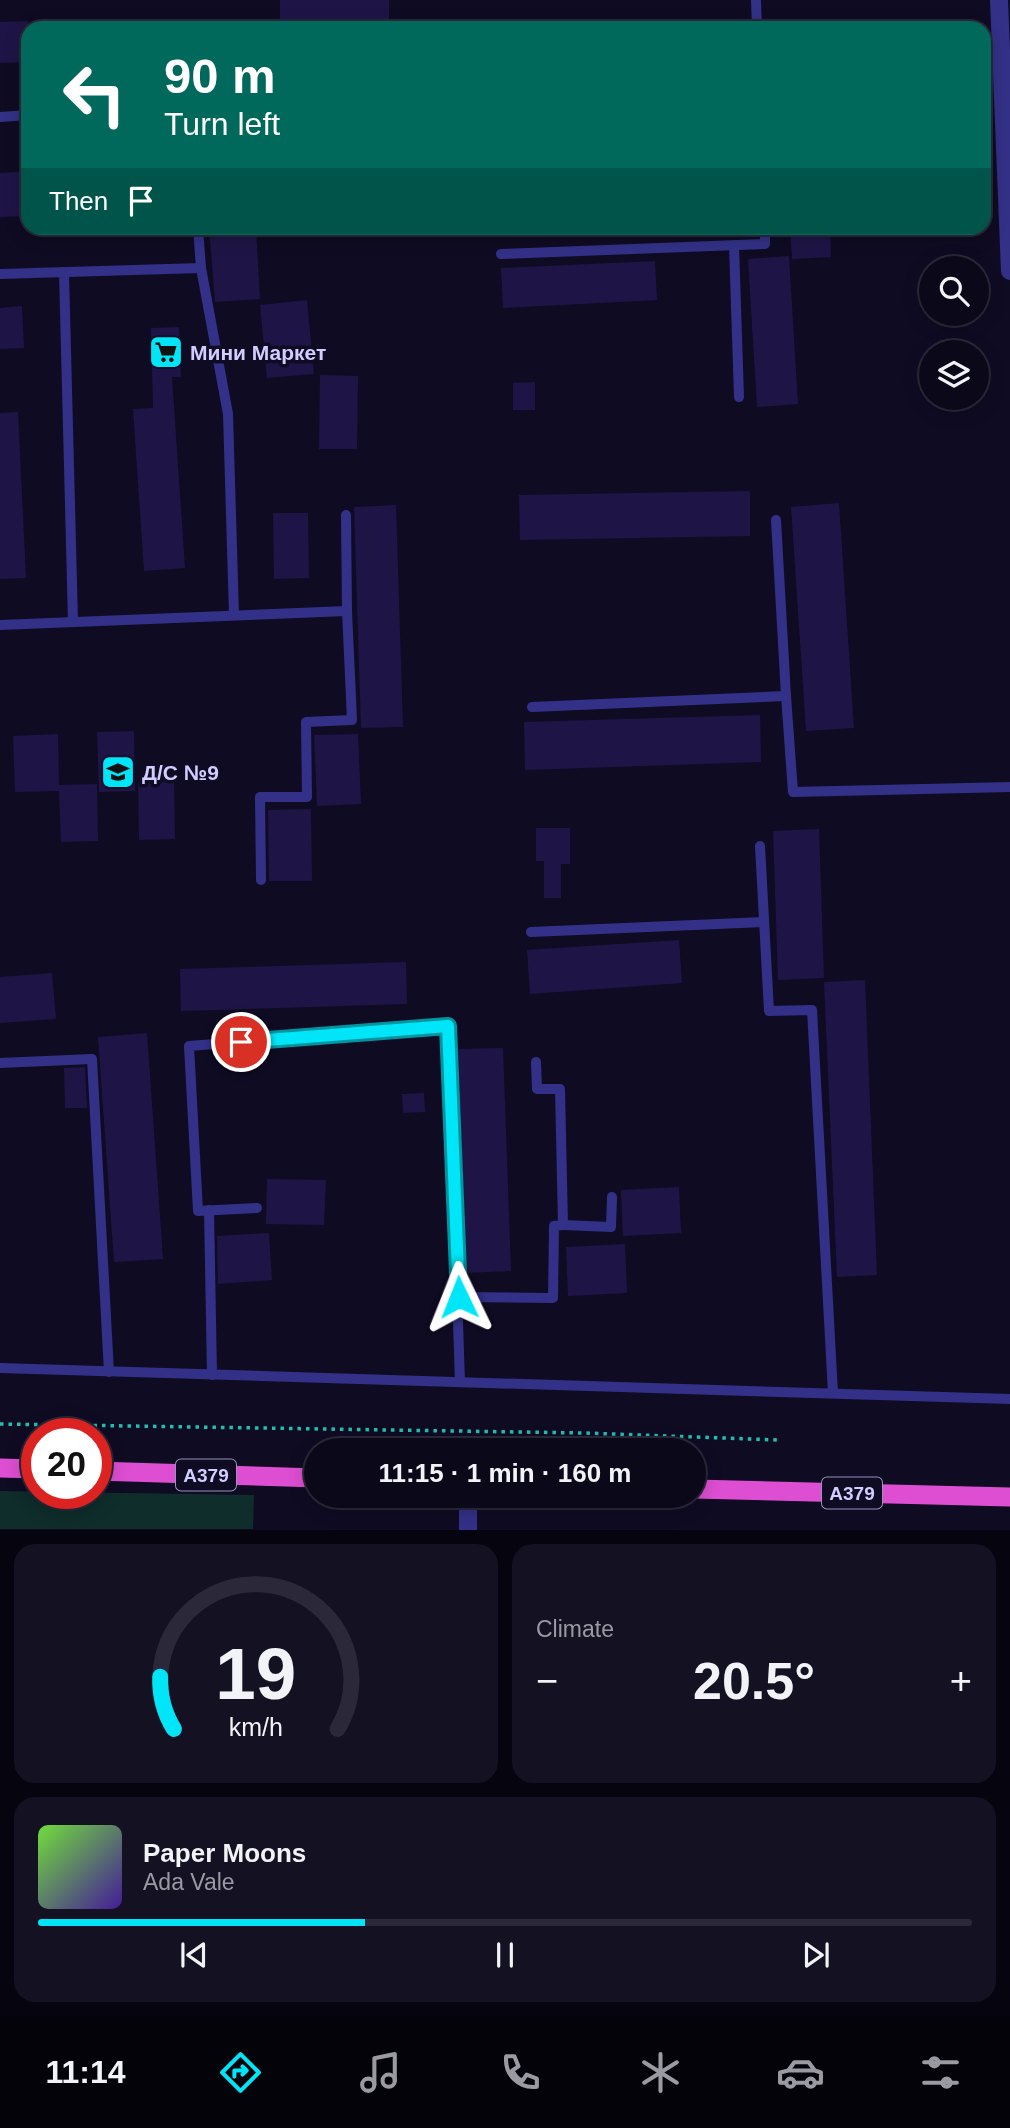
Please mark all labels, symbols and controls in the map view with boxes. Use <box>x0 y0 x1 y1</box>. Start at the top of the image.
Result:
icon: left <box>49 49 140 140</box>
text: 90 m <box>164 49 276 103</box>
text: Turn left <box>164 106 280 142</box>
icon: arrive <box>122 182 160 220</box>
text: Then <box>49 186 108 216</box>
map controls <box>919 256 989 410</box>
button: search <box>919 256 989 326</box>
supermarket icon: Мини Маркет <box>147 333 185 371</box>
button: layers <box>919 340 989 410</box>
place label: Мини Маркет <box>190 341 326 364</box>
school or university icon: Д/С №9 <box>99 753 137 791</box>
place label: Д/С №9 <box>142 761 219 784</box>
pin <box>211 1012 271 1072</box>
icon: arrive <box>222 1023 260 1061</box>
position arrow <box>422 1260 496 1334</box>
speed limit sign: 20 <box>21 1418 112 1509</box>
text: 11:15 · 1 min · 160 m <box>379 1458 631 1488</box>
road number: A379 <box>176 1460 236 1490</box>
road number: A379 <box>822 1478 882 1508</box>
text: Climate <box>536 1616 614 1642</box>
text: 19 <box>216 1634 296 1715</box>
text: 20.5° <box>693 1652 815 1710</box>
text: − <box>536 1660 558 1702</box>
text: + <box>950 1660 972 1702</box>
text: km/h <box>229 1713 283 1741</box>
text: Paper Moons <box>143 1838 306 1868</box>
text: Ada Vale <box>143 1869 235 1895</box>
icon: previous <box>175 1936 213 1974</box>
icon: pause <box>486 1936 524 1974</box>
icon: next <box>797 1936 835 1974</box>
icon: directions <box>216 2048 265 2097</box>
icon: music <box>356 2048 405 2097</box>
icon: phone <box>496 2048 545 2097</box>
icon: climate <box>636 2048 685 2097</box>
icon: car <box>776 2048 825 2097</box>
icon: filters <box>916 2048 965 2097</box>
text: 11:14 <box>45 2054 126 2090</box>

